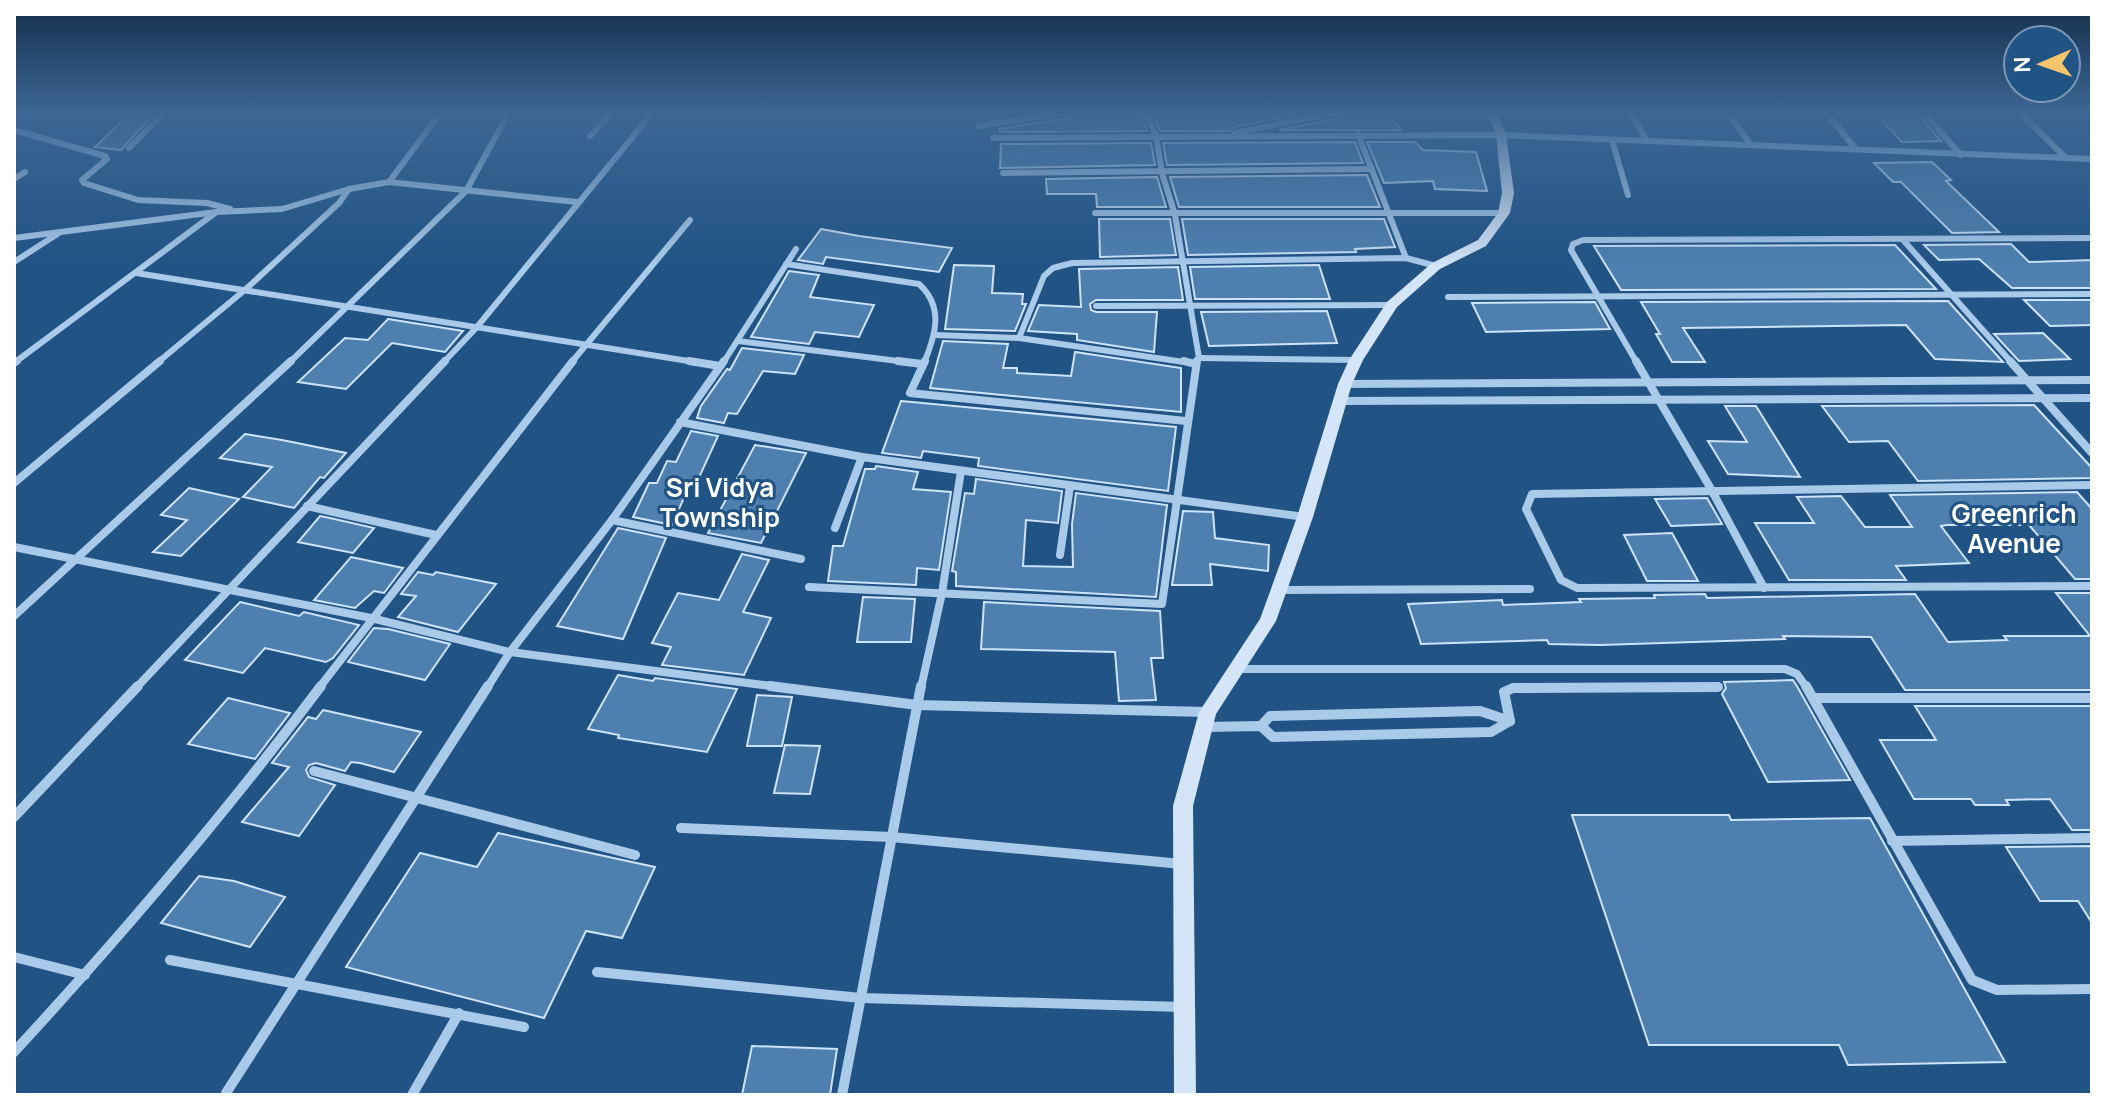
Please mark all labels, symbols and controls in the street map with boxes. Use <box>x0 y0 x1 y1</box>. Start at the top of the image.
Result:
north arrow <box>2002 24 2082 104</box>
text: N <box>2007 56 2037 73</box>
district label: Sri Vidya Township <box>660 469 780 535</box>
district label: Greenrich Avenue <box>1951 495 2077 561</box>

